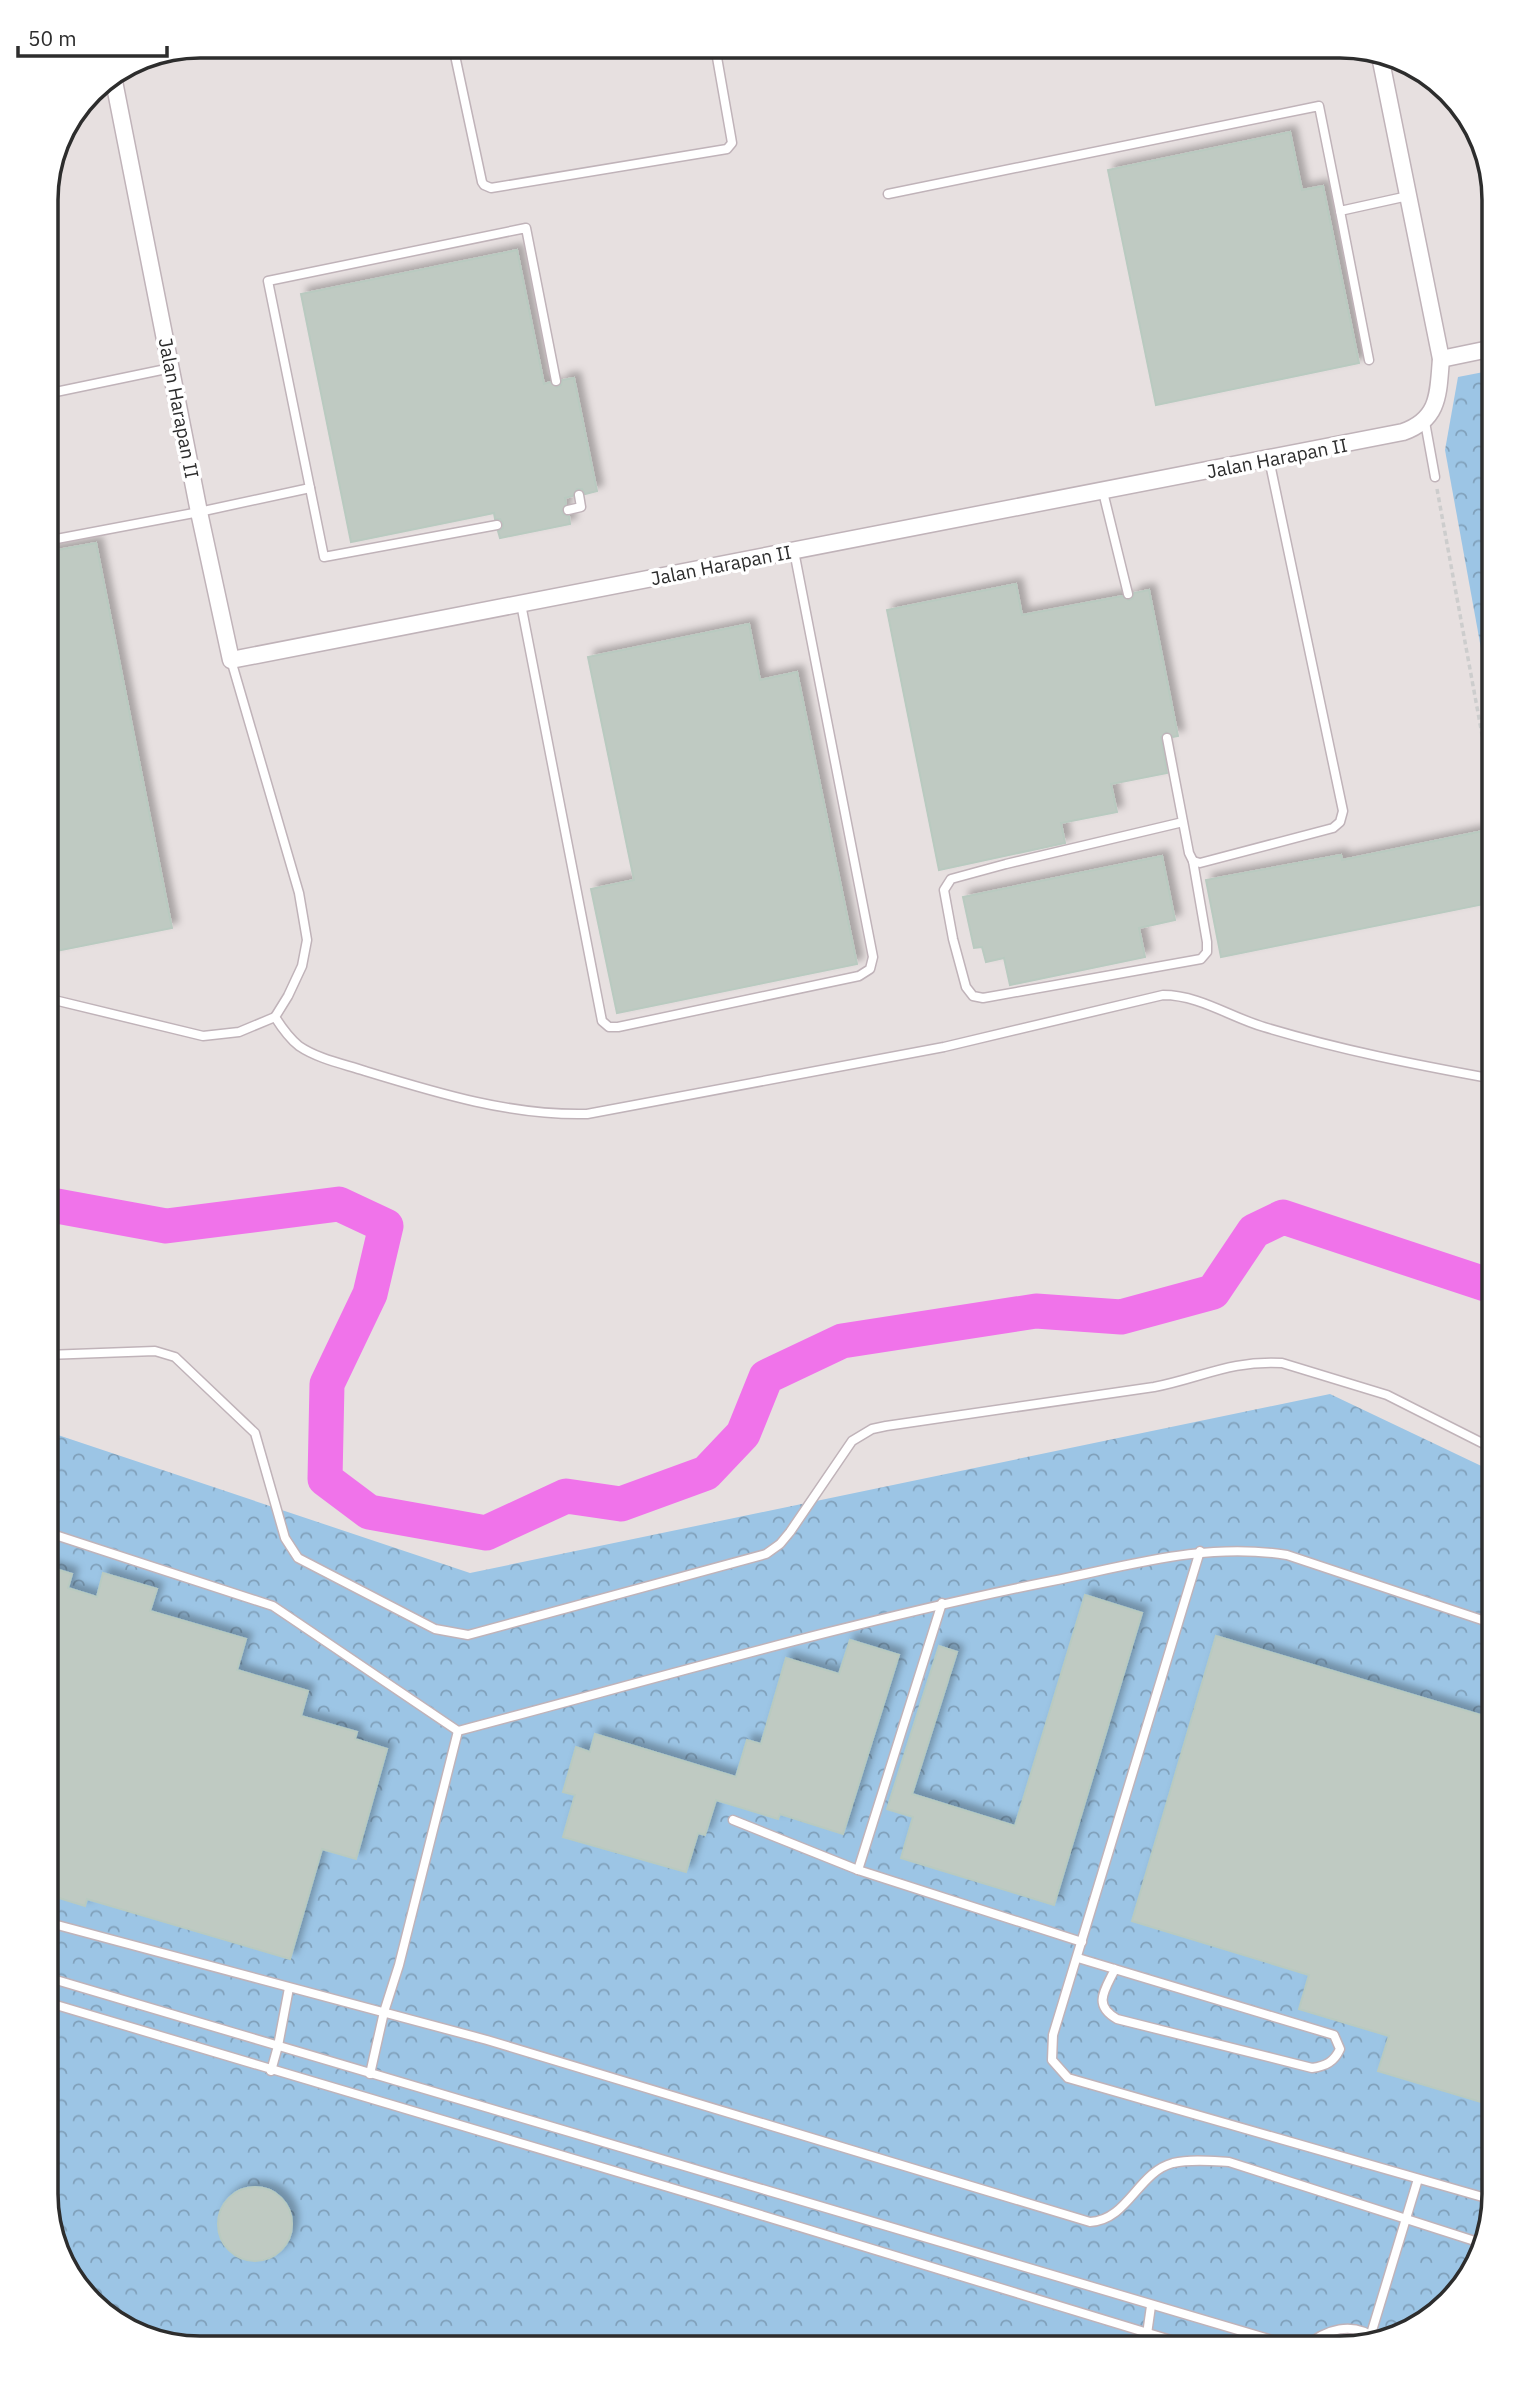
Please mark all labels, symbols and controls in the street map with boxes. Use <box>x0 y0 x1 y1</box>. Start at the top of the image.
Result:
scale bar <box>18 14 166 58</box>
text: 50 m <box>28 24 77 52</box>
street label: Jalan Harapan II <box>154 336 204 480</box>
street label: Jalan Harapan II <box>1205 433 1349 483</box>
street label: Jalan Harapan II <box>649 540 793 590</box>

